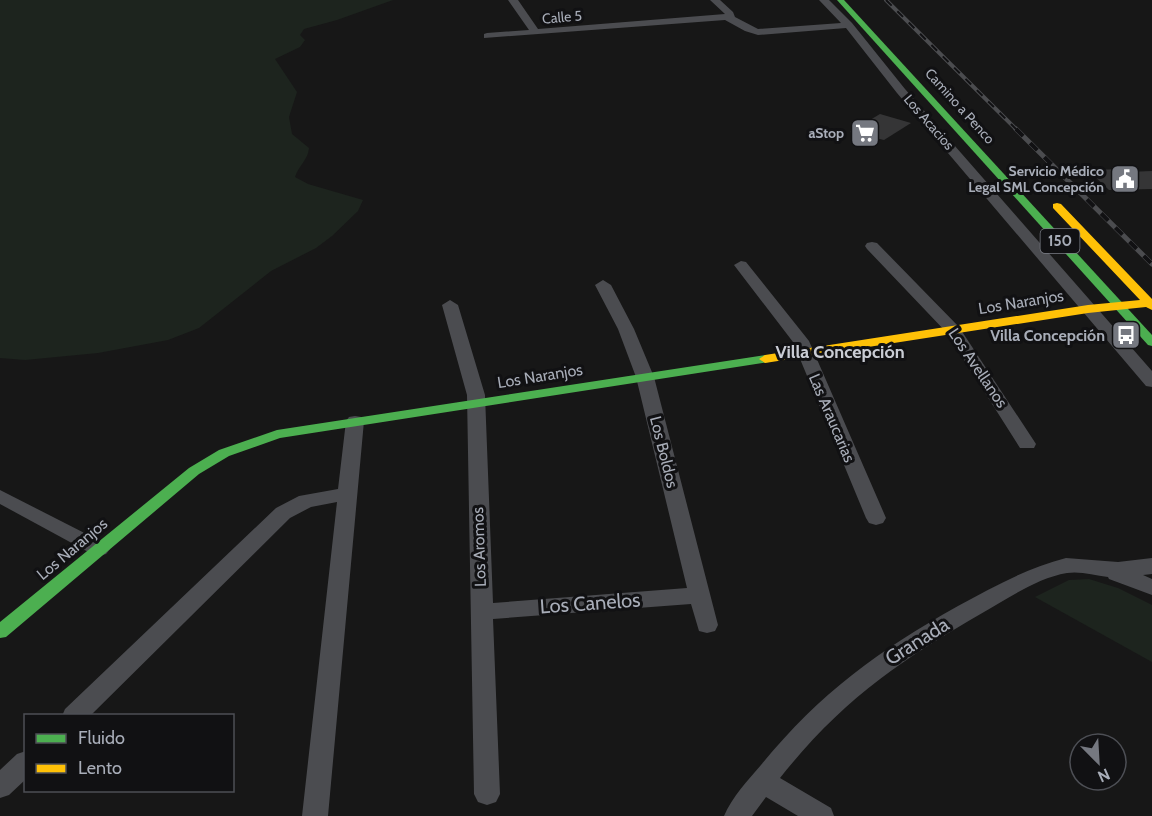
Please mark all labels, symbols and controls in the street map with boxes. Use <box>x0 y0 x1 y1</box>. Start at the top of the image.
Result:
street label: Calle 5 <box>541 6 583 28</box>
street label: Camino a Penco <box>921 64 999 148</box>
street label: Los Acacios <box>900 90 958 154</box>
supermarket icon: aStop <box>849 117 881 149</box>
place label: aStop <box>808 124 844 142</box>
place label: Servicio Médico Legal SML Concepción <box>968 162 1104 196</box>
public building icon: Servicio Médico Legal SML Concepción <box>1109 163 1141 195</box>
road number: 150 <box>1040 229 1080 253</box>
street label: Los Naranjos <box>977 286 1065 318</box>
bus stop icon: Villa Concepción <box>1110 319 1142 351</box>
street label: Los Avellanos <box>944 325 1012 412</box>
place label: Villa Concepción <box>990 326 1105 345</box>
district label: Villa Concepción <box>775 341 905 363</box>
street label: Los Naranjos <box>496 360 584 392</box>
street label: Las Araucarias <box>805 371 859 466</box>
street label: Los Boldos <box>646 414 682 490</box>
street label: Los Aromos <box>468 506 490 587</box>
street label: Los Naranjos <box>33 514 111 584</box>
street label: Los Canelos <box>539 588 641 618</box>
street label: Granada <box>881 612 954 670</box>
legend <box>24 714 234 792</box>
text: Fluido <box>78 727 125 749</box>
north arrow <box>1068 732 1128 792</box>
text: Lento <box>78 757 122 779</box>
text: N <box>1095 764 1113 786</box>

